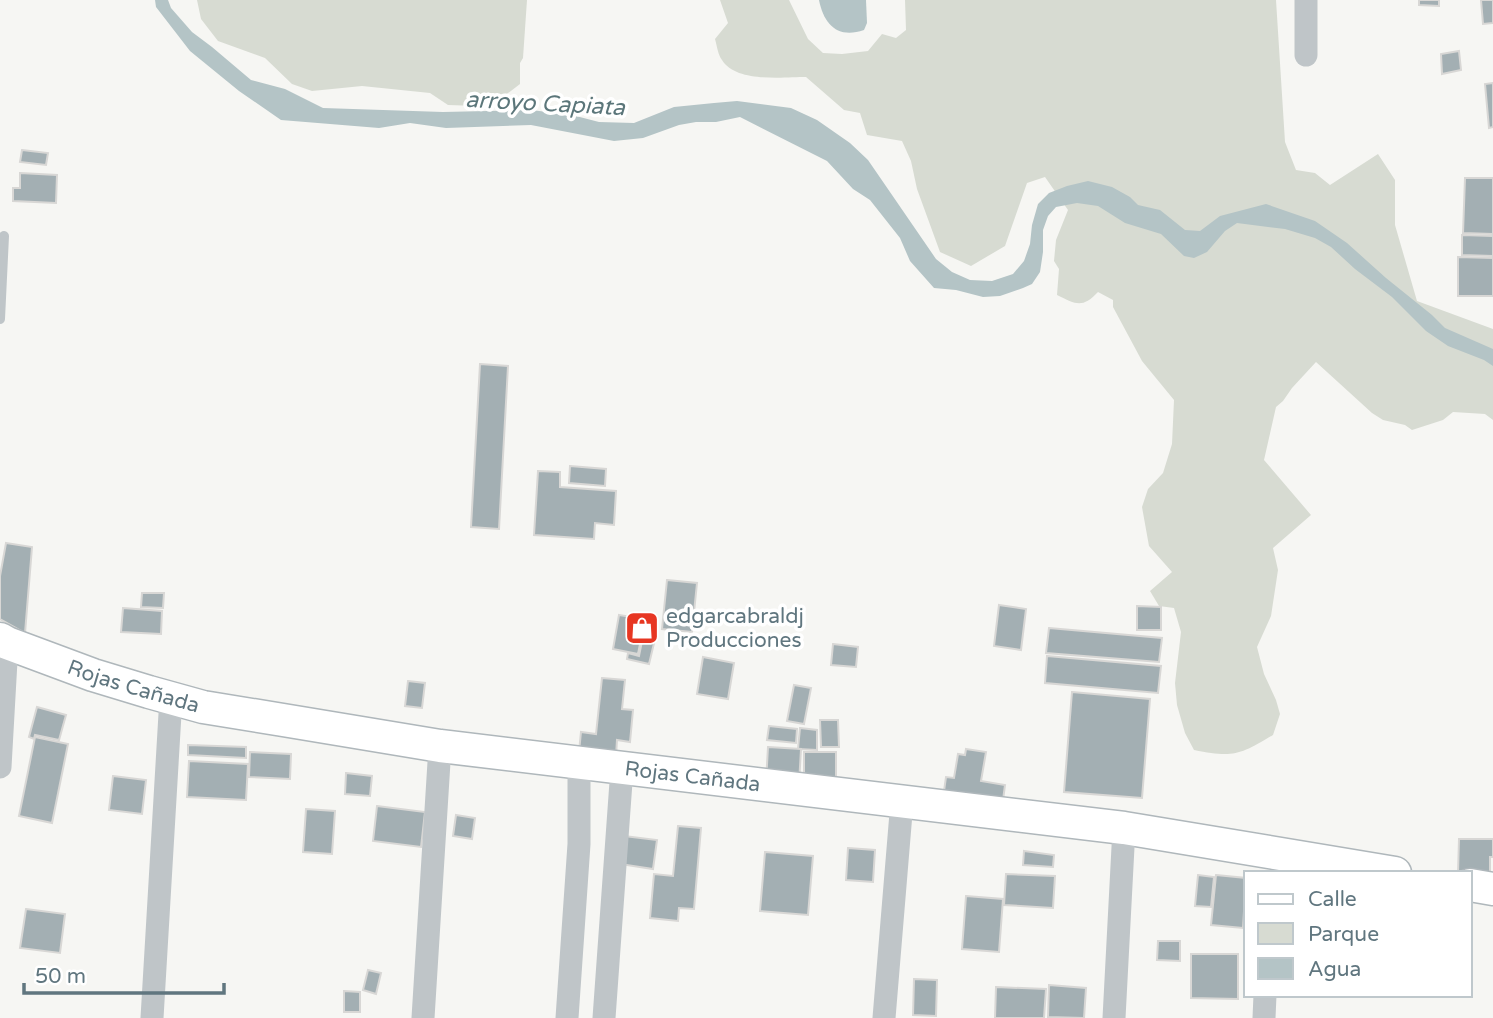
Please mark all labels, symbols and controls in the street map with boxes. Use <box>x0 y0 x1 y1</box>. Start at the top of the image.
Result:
water label: arroyo Capiata <box>465 86 627 122</box>
place label: edgarcabraldj Producciones <box>666 604 804 653</box>
shop icon: edgarcabraldj Producciones <box>623 609 661 647</box>
street label: Rojas Cañada <box>64 654 202 718</box>
street label: Rojas Cañada <box>623 756 762 797</box>
legend <box>1244 871 1472 997</box>
text: Calle <box>1308 887 1357 912</box>
text: Parque <box>1308 922 1379 947</box>
scale bar <box>24 951 224 995</box>
text: Agua <box>1308 957 1361 982</box>
text: 50 m <box>35 964 86 989</box>

